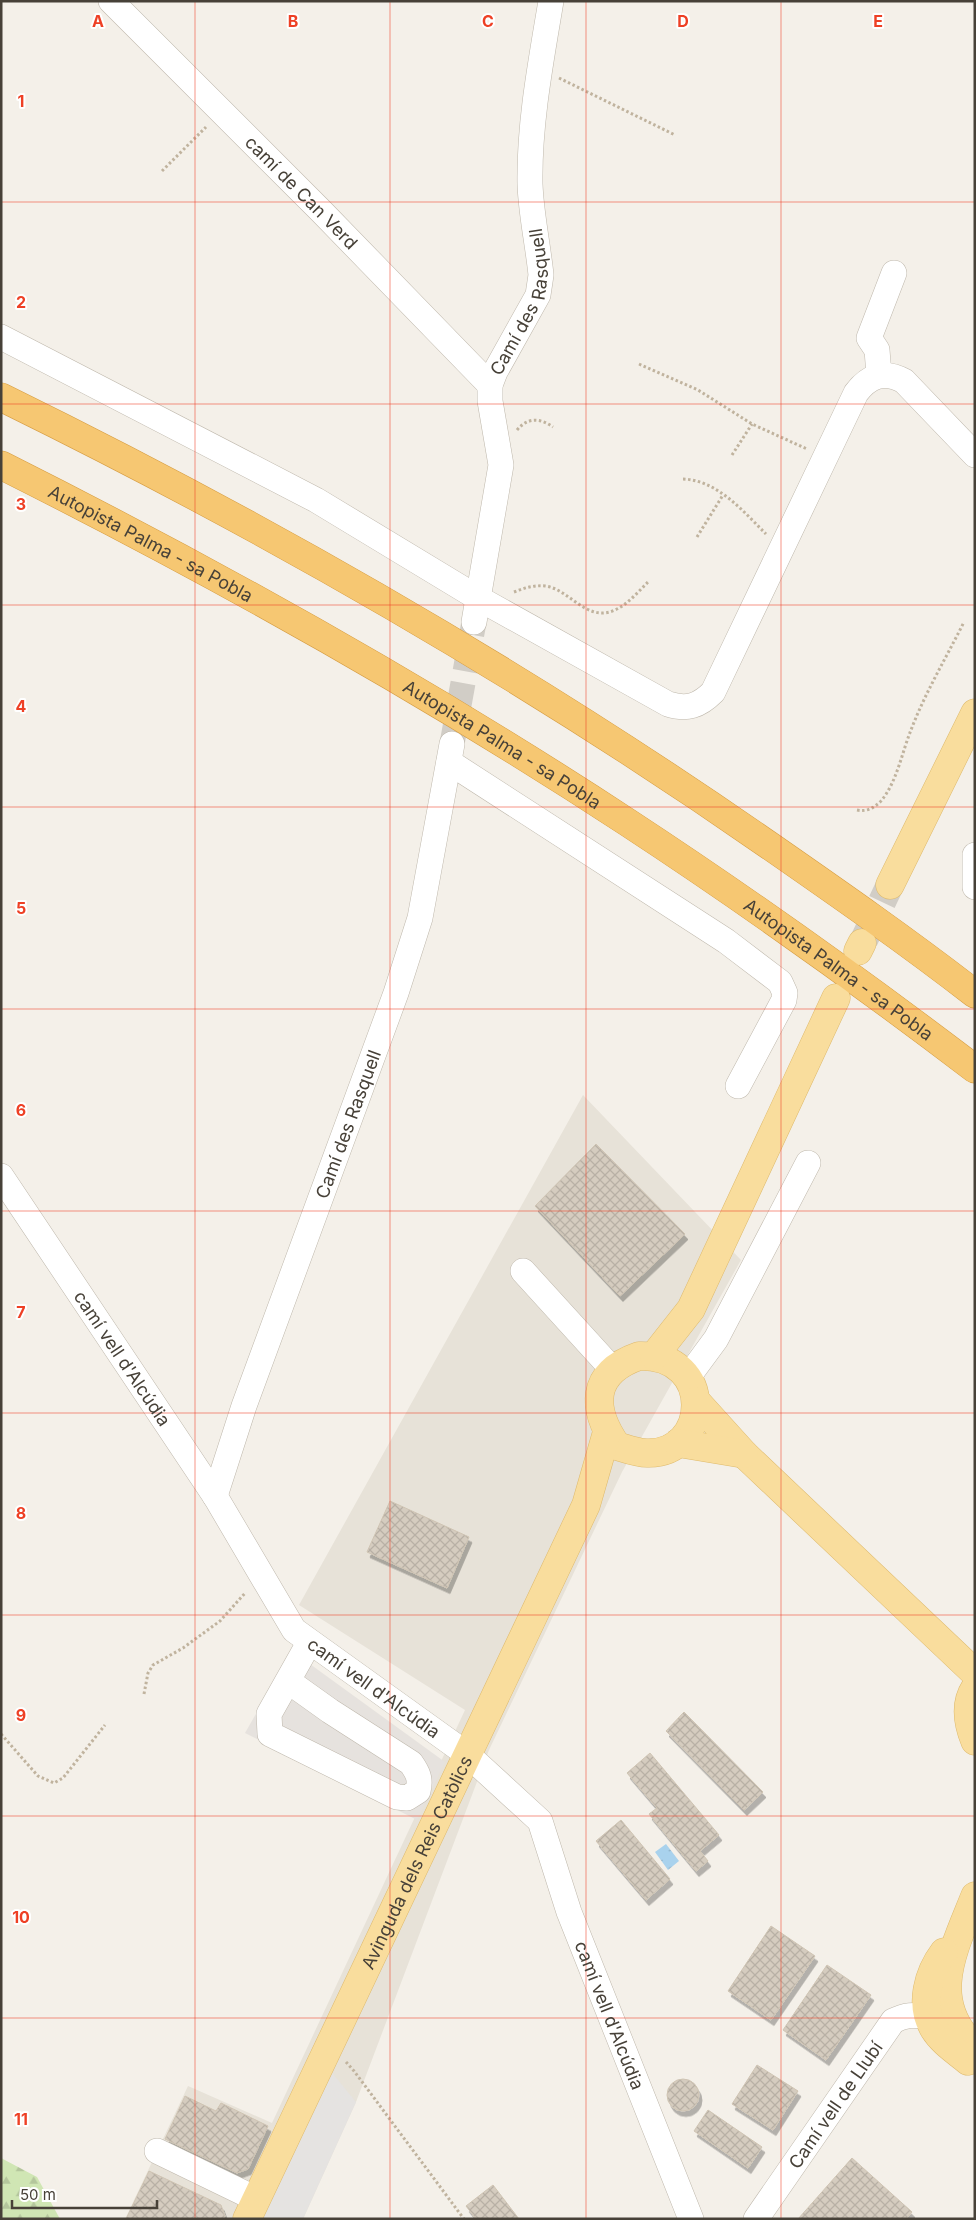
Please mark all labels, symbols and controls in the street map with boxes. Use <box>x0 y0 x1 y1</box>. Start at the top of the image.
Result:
text: A <box>92 11 104 31</box>
text: B <box>288 11 298 31</box>
text: C <box>482 11 494 31</box>
text: D <box>677 11 689 31</box>
text: E <box>873 11 883 31</box>
text: 1 <box>18 91 24 111</box>
street label: camí de Can Verd <box>241 131 362 253</box>
street label: Camí des Rasquell <box>485 227 552 378</box>
text: 2 <box>16 292 26 312</box>
street label: Autopista Palma - sa Pobla <box>45 480 257 606</box>
text: 3 <box>16 494 26 514</box>
street label: Autopista Palma - sa Pobla <box>400 675 605 813</box>
text: 4 <box>16 696 27 716</box>
street label: Autopista Palma - sa Pobla <box>740 894 938 1044</box>
text: 5 <box>16 898 26 918</box>
street label: Camí des Rasquell <box>311 1047 385 1201</box>
text: 6 <box>16 1100 26 1120</box>
street label: camí vell d'Alcúdia <box>70 1287 175 1430</box>
text: 7 <box>16 1302 26 1322</box>
text: 8 <box>16 1503 26 1523</box>
street label: camí vell d'Alcúdia <box>304 1633 444 1742</box>
text: 9 <box>16 1705 26 1725</box>
street label: Avinguda dels Reis Catòlics <box>357 1752 476 1972</box>
text: 10 <box>12 1907 30 1927</box>
street label: camí vell d'Alcúdia <box>571 1938 649 2093</box>
street label: Camí vell de Llubí <box>784 2037 887 2172</box>
text: 11 <box>14 2109 28 2129</box>
scale bar <box>12 2178 158 2210</box>
text: 50 m <box>20 2185 56 2204</box>

